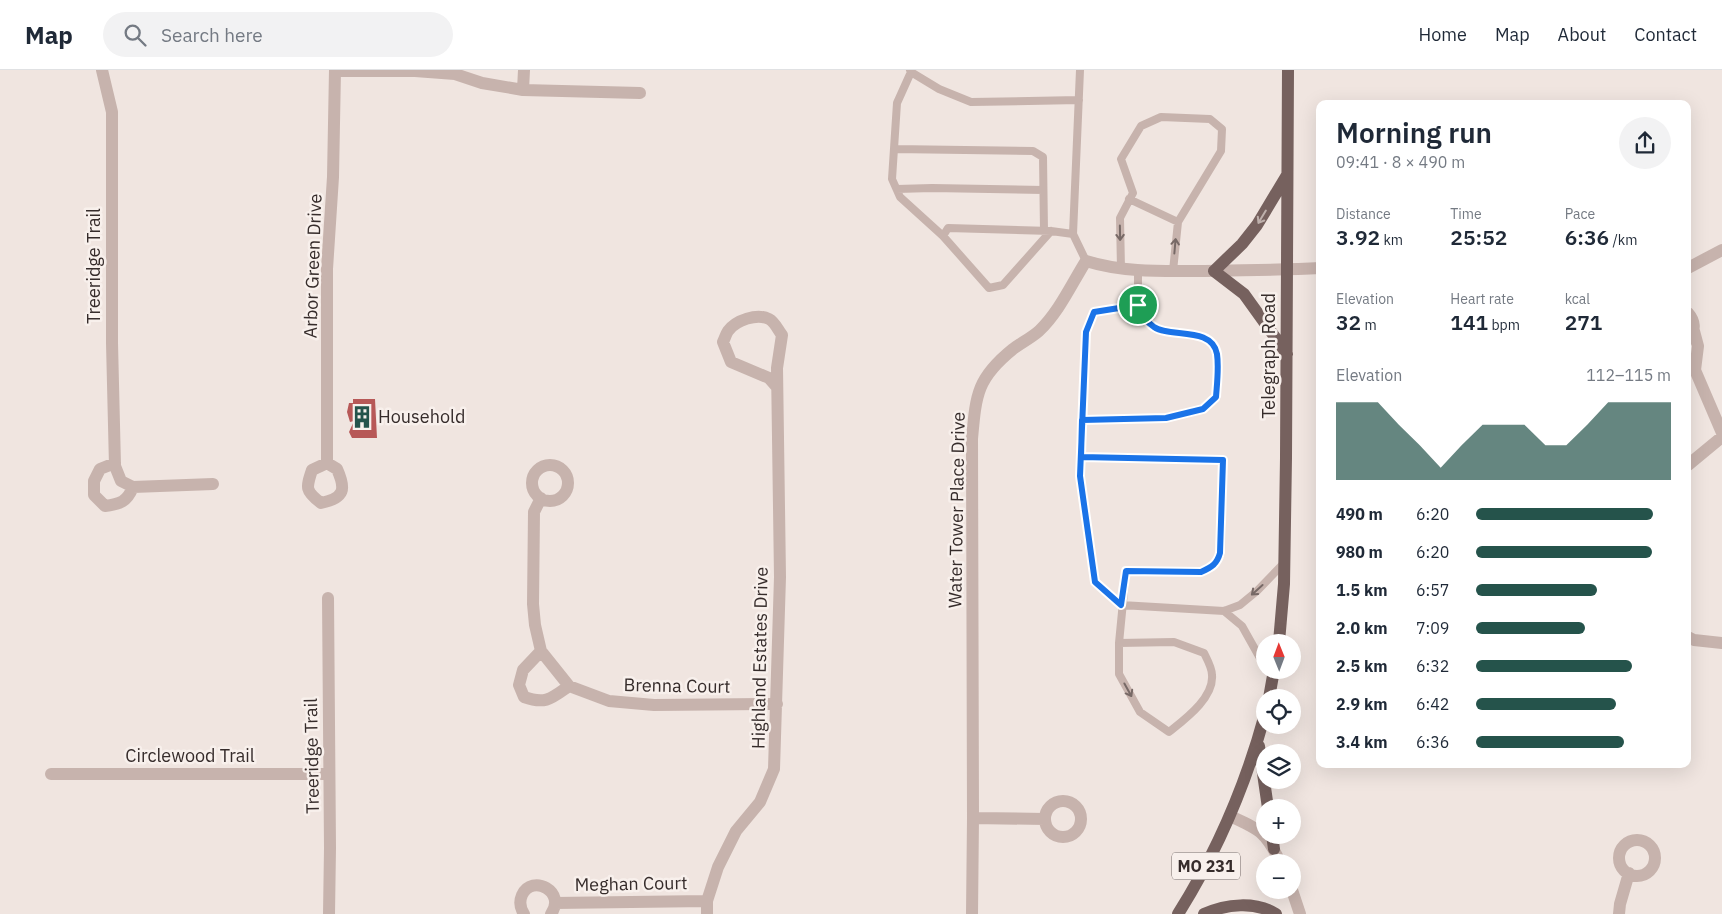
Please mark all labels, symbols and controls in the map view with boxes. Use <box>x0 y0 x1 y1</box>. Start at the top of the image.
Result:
search box <box>103 12 453 57</box>
text: Map <box>25 19 73 51</box>
icon: search <box>121 21 149 49</box>
text: Search here <box>161 23 263 47</box>
text: Home <box>1419 23 1467 46</box>
text: Map <box>1495 23 1530 46</box>
text: About <box>1558 23 1606 46</box>
text: Contact <box>1634 23 1697 46</box>
text: Morning run <box>1336 114 1492 151</box>
button: share <box>1619 117 1671 169</box>
text: 09:41 · 8 × 490 m <box>1336 152 1465 172</box>
street label: Arbor Green Drive <box>298 193 327 339</box>
text: Distance <box>1336 205 1391 223</box>
text: Time <box>1450 205 1482 223</box>
text: Pace <box>1565 205 1595 223</box>
street label: Treeridge Trail <box>82 208 105 324</box>
one-way arrow <box>1257 210 1267 224</box>
text: 3.92 <box>1336 223 1380 251</box>
text: 25:52 <box>1450 223 1507 251</box>
text: 6:36 <box>1565 223 1609 251</box>
one-way arrow <box>1115 224 1125 241</box>
text: km <box>1380 231 1403 249</box>
text: /km <box>1609 231 1637 249</box>
one-way arrow <box>1171 239 1180 255</box>
pin <box>1117 284 1159 326</box>
text: Elevation <box>1336 290 1394 308</box>
text: Heart rate <box>1450 290 1514 308</box>
text: kcal <box>1565 290 1590 308</box>
icon: arrive <box>1124 291 1152 319</box>
street label: Telegraph Road <box>1257 293 1280 419</box>
text: 32 <box>1336 308 1361 336</box>
text: 141 <box>1450 308 1488 336</box>
text: 271 <box>1565 308 1602 336</box>
text: m <box>1361 316 1377 334</box>
text: bpm <box>1488 316 1520 334</box>
text: Elevation <box>1336 365 1402 385</box>
text: 112–115 m <box>1586 365 1671 385</box>
building icon: Household <box>349 404 375 430</box>
place label: Household <box>378 405 465 428</box>
street label: Water Tower Place Drive <box>943 412 970 608</box>
text: 490 m <box>1336 504 1383 524</box>
text: 6:20 <box>1416 504 1449 524</box>
text: 980 m <box>1336 542 1383 562</box>
text: 6:20 <box>1416 542 1449 562</box>
street label: Highland Estates Drive <box>746 567 773 749</box>
text: 1.5 km <box>1336 580 1387 600</box>
text: 6:57 <box>1416 580 1449 600</box>
one-way arrow <box>1250 584 1263 596</box>
text: 2.0 km <box>1336 618 1387 638</box>
text: 7:09 <box>1416 618 1449 638</box>
north arrow <box>1256 634 1301 679</box>
map controls <box>1256 634 1301 899</box>
text: 2.5 km <box>1336 656 1387 676</box>
text: 6:32 <box>1416 656 1449 676</box>
street label: Brenna Court <box>623 673 731 698</box>
one-way arrow <box>1123 682 1133 697</box>
button: locate <box>1256 689 1301 734</box>
text: 2.9 km <box>1336 694 1387 714</box>
text: 6:42 <box>1416 694 1449 714</box>
street label: Treeridge Trail <box>299 698 324 814</box>
text: 3.4 km <box>1336 732 1387 752</box>
text: 6:36 <box>1416 732 1449 752</box>
street label: Circlewood Trail <box>125 744 255 767</box>
button: layers <box>1256 744 1301 789</box>
button: + <box>1256 799 1301 844</box>
road number: MO 231 <box>1172 852 1240 879</box>
button: − <box>1256 854 1301 899</box>
street label: Meghan Court <box>574 871 688 896</box>

